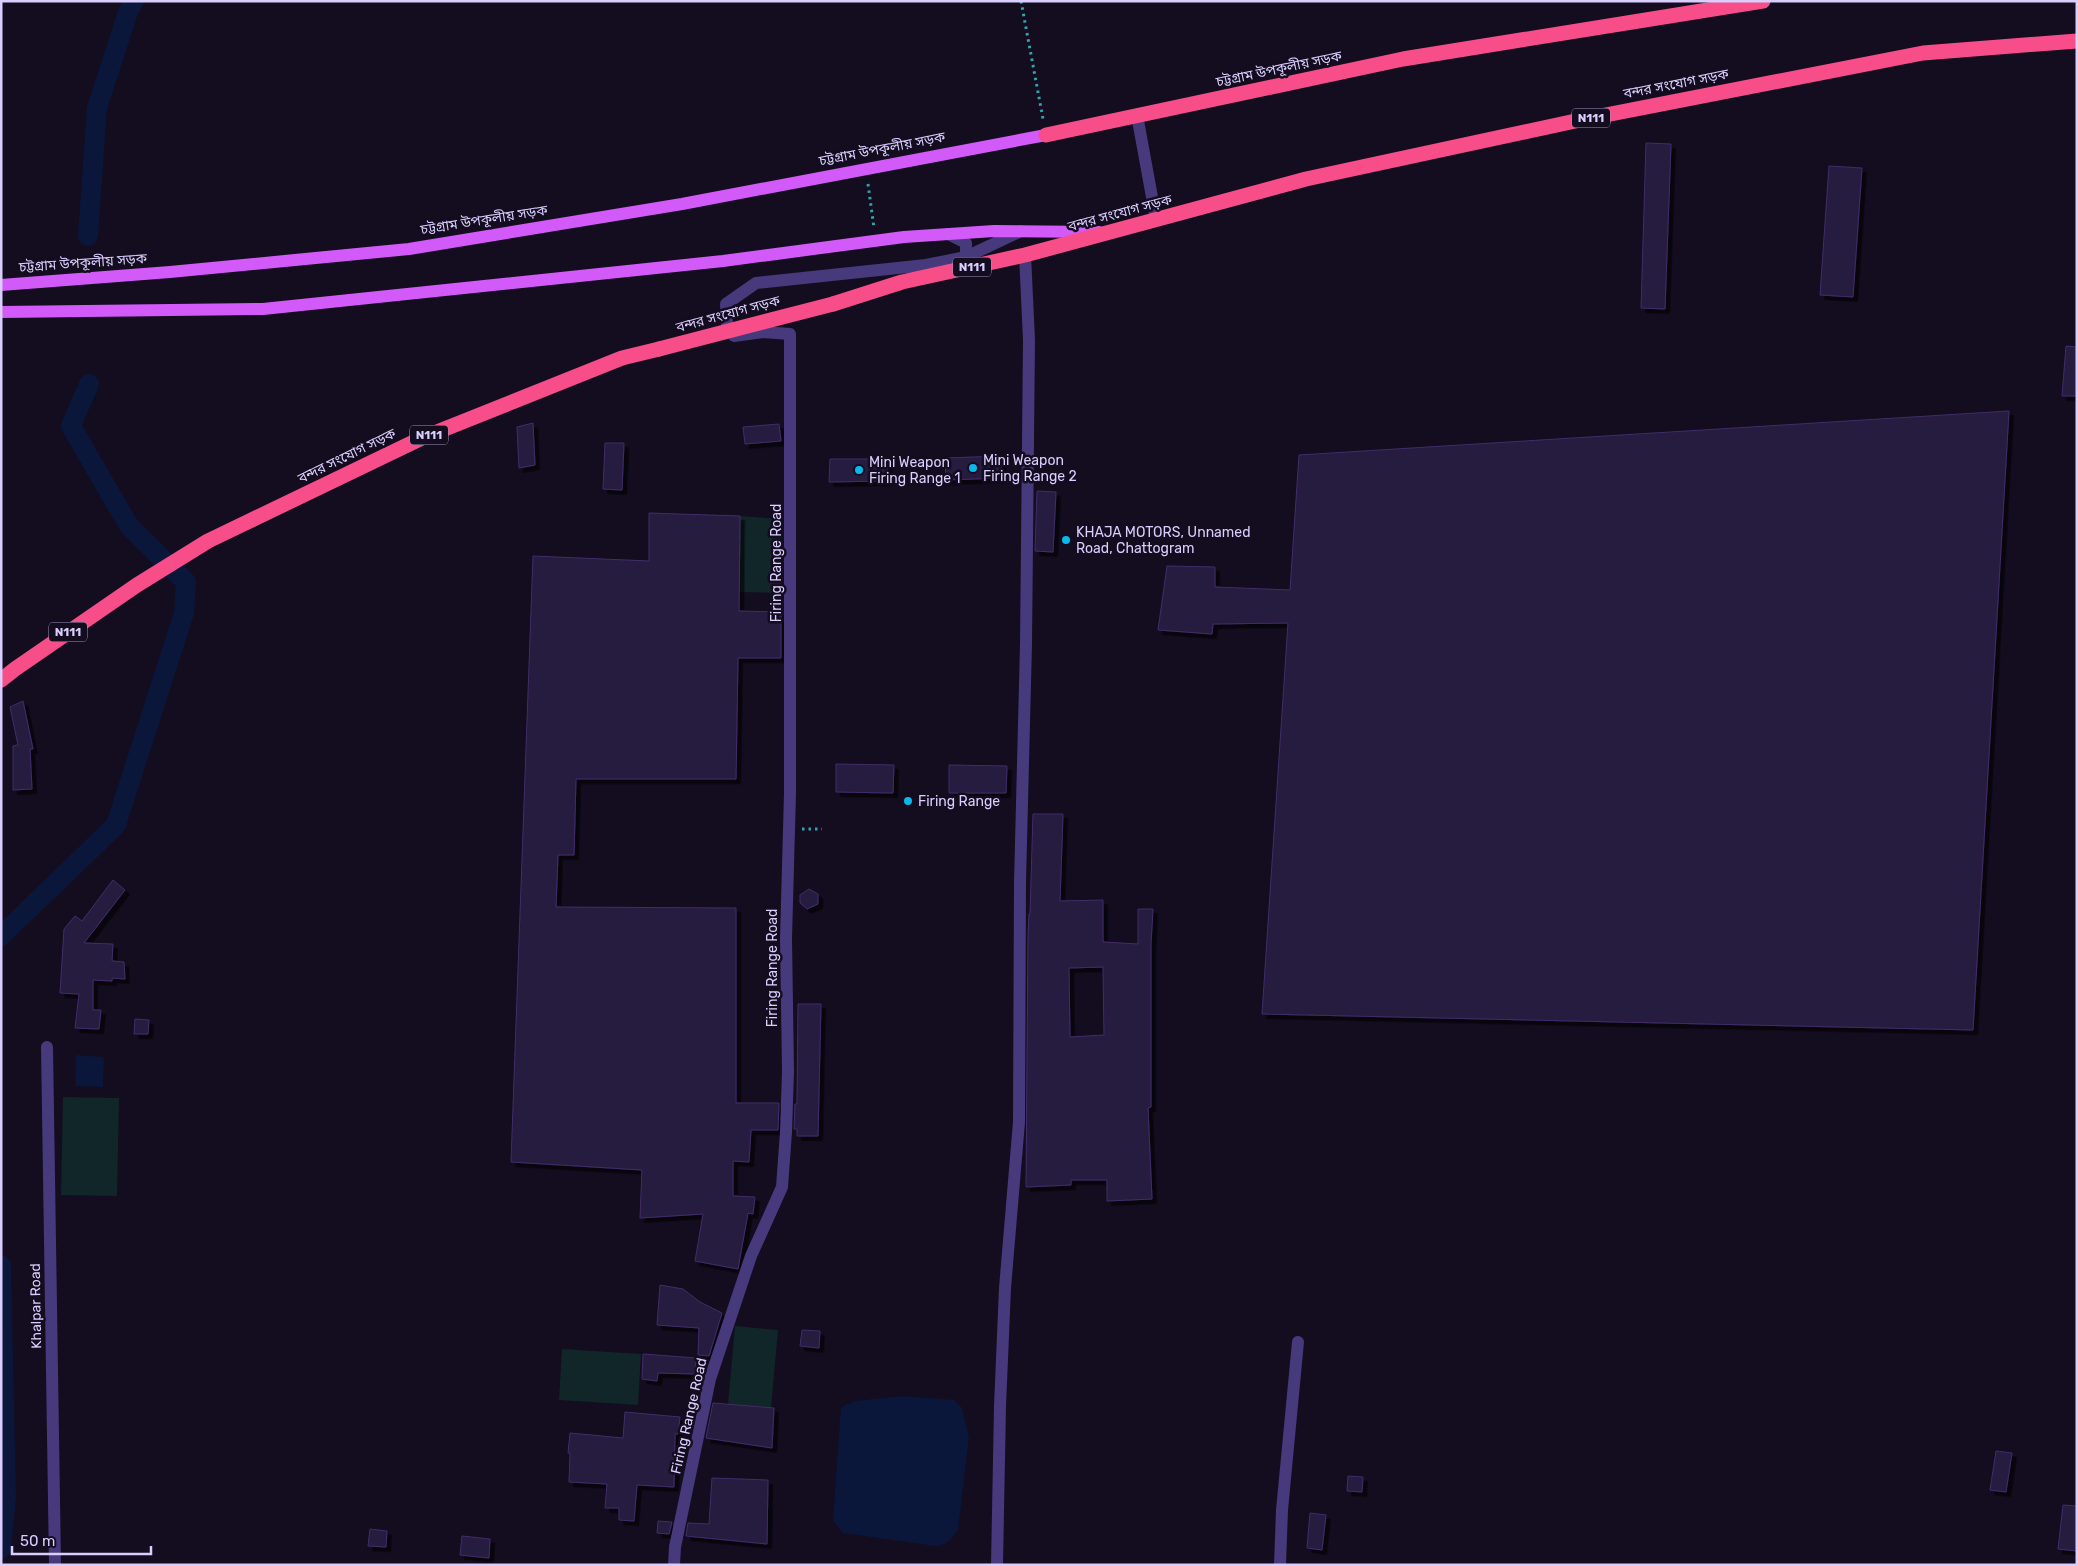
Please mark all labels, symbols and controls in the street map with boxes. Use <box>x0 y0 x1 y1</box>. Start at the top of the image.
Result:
street label: চট্টগ্রাম উপকূলীয় সড়ক <box>1214 47 1344 91</box>
street label: বন্দর সংযোগ সড়ক <box>1621 65 1731 103</box>
road number: N111 <box>1572 109 1610 128</box>
street label: চট্টগ্রাম উপকূলীয় সড়ক <box>816 128 947 170</box>
street label: বন্দর সংযোগ সড়ক <box>1065 191 1175 235</box>
street label: চট্টগ্রাম উপকূলীয় সড়ক <box>418 201 549 239</box>
street label: চট্টগ্রাম উপকূলীয় সড়ক <box>17 250 148 276</box>
road number: N111 <box>953 258 991 276</box>
street label: বন্দর সংযোগ সড়ক <box>673 292 783 336</box>
street label: বন্দর সংযোগ সড়ক <box>294 425 399 488</box>
road number: N111 <box>410 426 448 444</box>
place label: Mini Weapon Firing Range 2 <box>983 452 1077 485</box>
place label: Mini Weapon Firing Range 1 <box>869 454 961 487</box>
marker: Mini Weapon Firing Range 2 <box>967 462 979 474</box>
marker: Mini Weapon Firing Range 1 <box>853 464 865 476</box>
street label: Firing Range Road <box>768 504 785 622</box>
place label: KHAJA MOTORS, Unnamed Road, Chattogram <box>1076 524 1250 557</box>
marker: KHAJA MOTORS, Unnamed Road, Chattogram <box>1060 534 1072 546</box>
road number: N111 <box>49 622 87 642</box>
place label: Firing Range <box>918 793 1000 810</box>
marker: Firing Range <box>902 795 914 807</box>
street label: Firing Range Road <box>764 909 781 1027</box>
street label: Khalpar Road <box>27 1263 45 1349</box>
street label: Firing Range Road <box>667 1356 711 1476</box>
scale bar <box>12 1524 151 1556</box>
text: 50 m <box>20 1532 55 1550</box>

